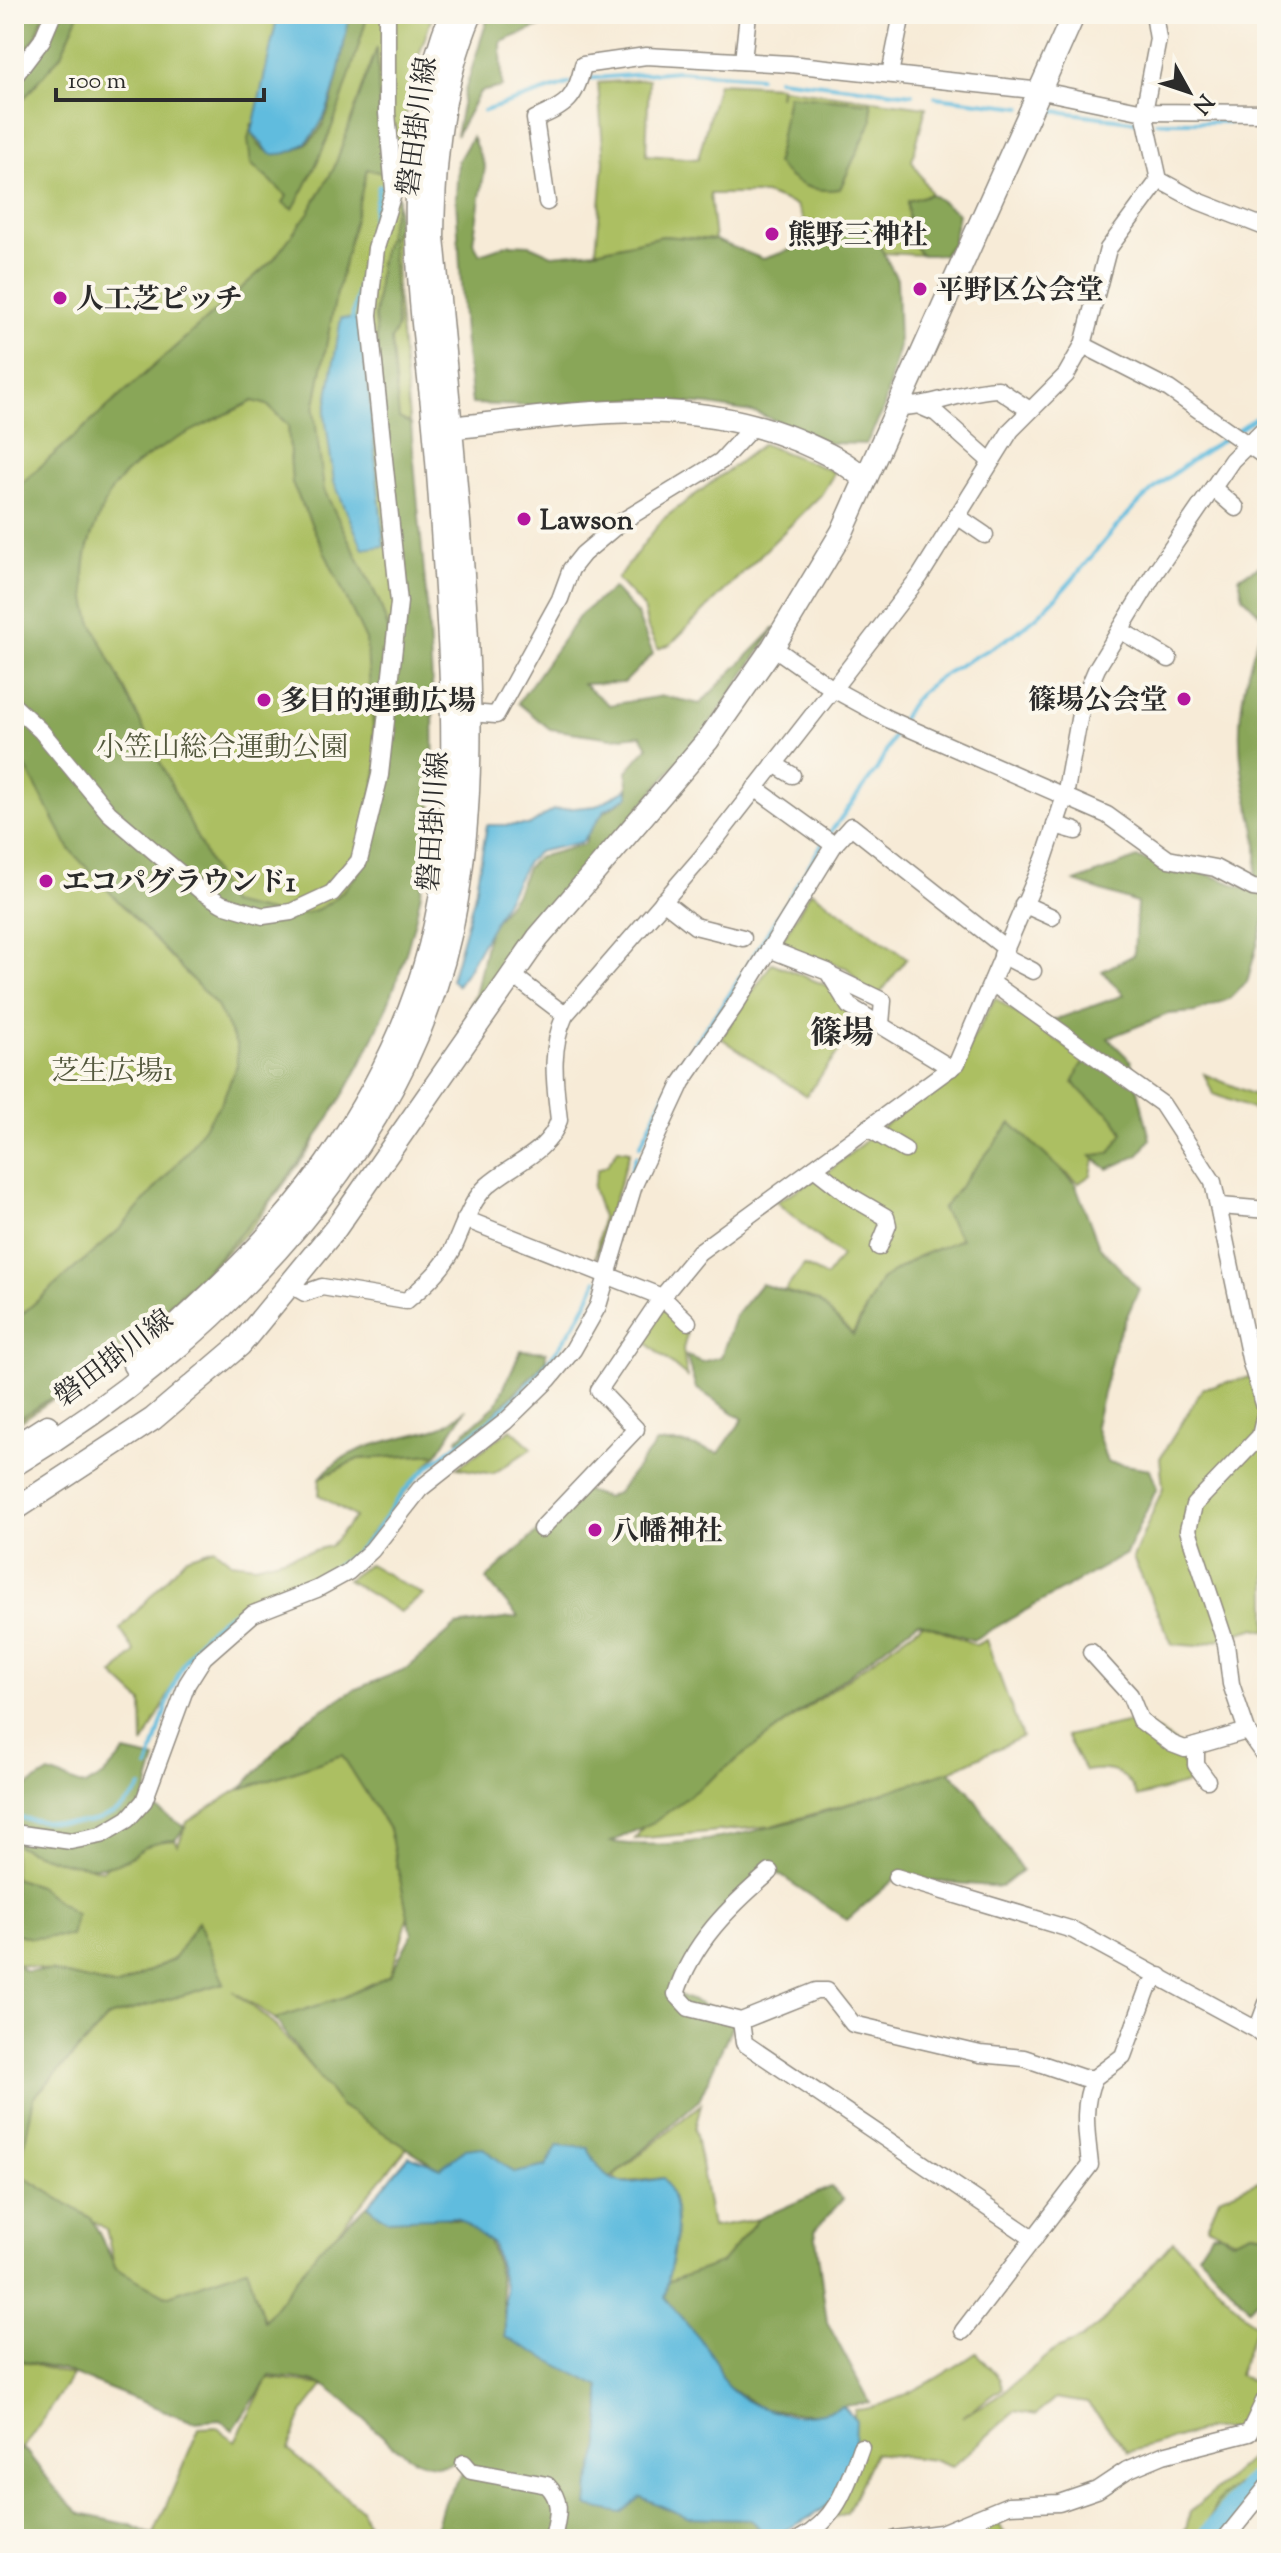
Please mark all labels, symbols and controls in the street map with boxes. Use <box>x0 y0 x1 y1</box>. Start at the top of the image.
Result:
scale bar <box>56 52 264 102</box>
north arrow <box>1149 52 1229 132</box>
street label: 磐田掛川線 <box>389 54 449 199</box>
text: 100 m <box>68 65 126 99</box>
text: N <box>1184 86 1220 120</box>
place label: 熊野三神社 <box>788 217 928 257</box>
marker: 熊野三神社 <box>763 225 781 243</box>
place label: 平野区公会堂 <box>936 272 1104 312</box>
marker: 平野区公会堂 <box>911 280 929 298</box>
place label: 人工芝ピッチ <box>76 281 243 321</box>
marker: 人工芝ピッチ <box>51 289 69 307</box>
place label: Lawson <box>540 502 634 542</box>
marker: Lawson <box>515 510 533 528</box>
place label: 篠場公会堂 <box>1028 682 1168 722</box>
place label: 多目的運動広場 <box>280 683 476 723</box>
marker: 篠場公会堂 <box>1175 690 1193 708</box>
marker: 多目的運動広場 <box>255 691 273 709</box>
park label: 小笠山総合運動公園 <box>96 729 348 769</box>
street label: 磐田掛川線 <box>410 750 460 892</box>
place label: エコパグラウンド1 <box>62 864 296 904</box>
marker: エコパグラウンド1 <box>37 872 55 890</box>
district label: 篠場 <box>810 1012 874 1058</box>
park label: 芝生広場1 <box>51 1053 173 1093</box>
street label: 磐田掛川線 <box>47 1301 183 1418</box>
place label: 八幡神社 <box>611 1513 723 1553</box>
marker: 八幡神社 <box>586 1521 604 1539</box>

